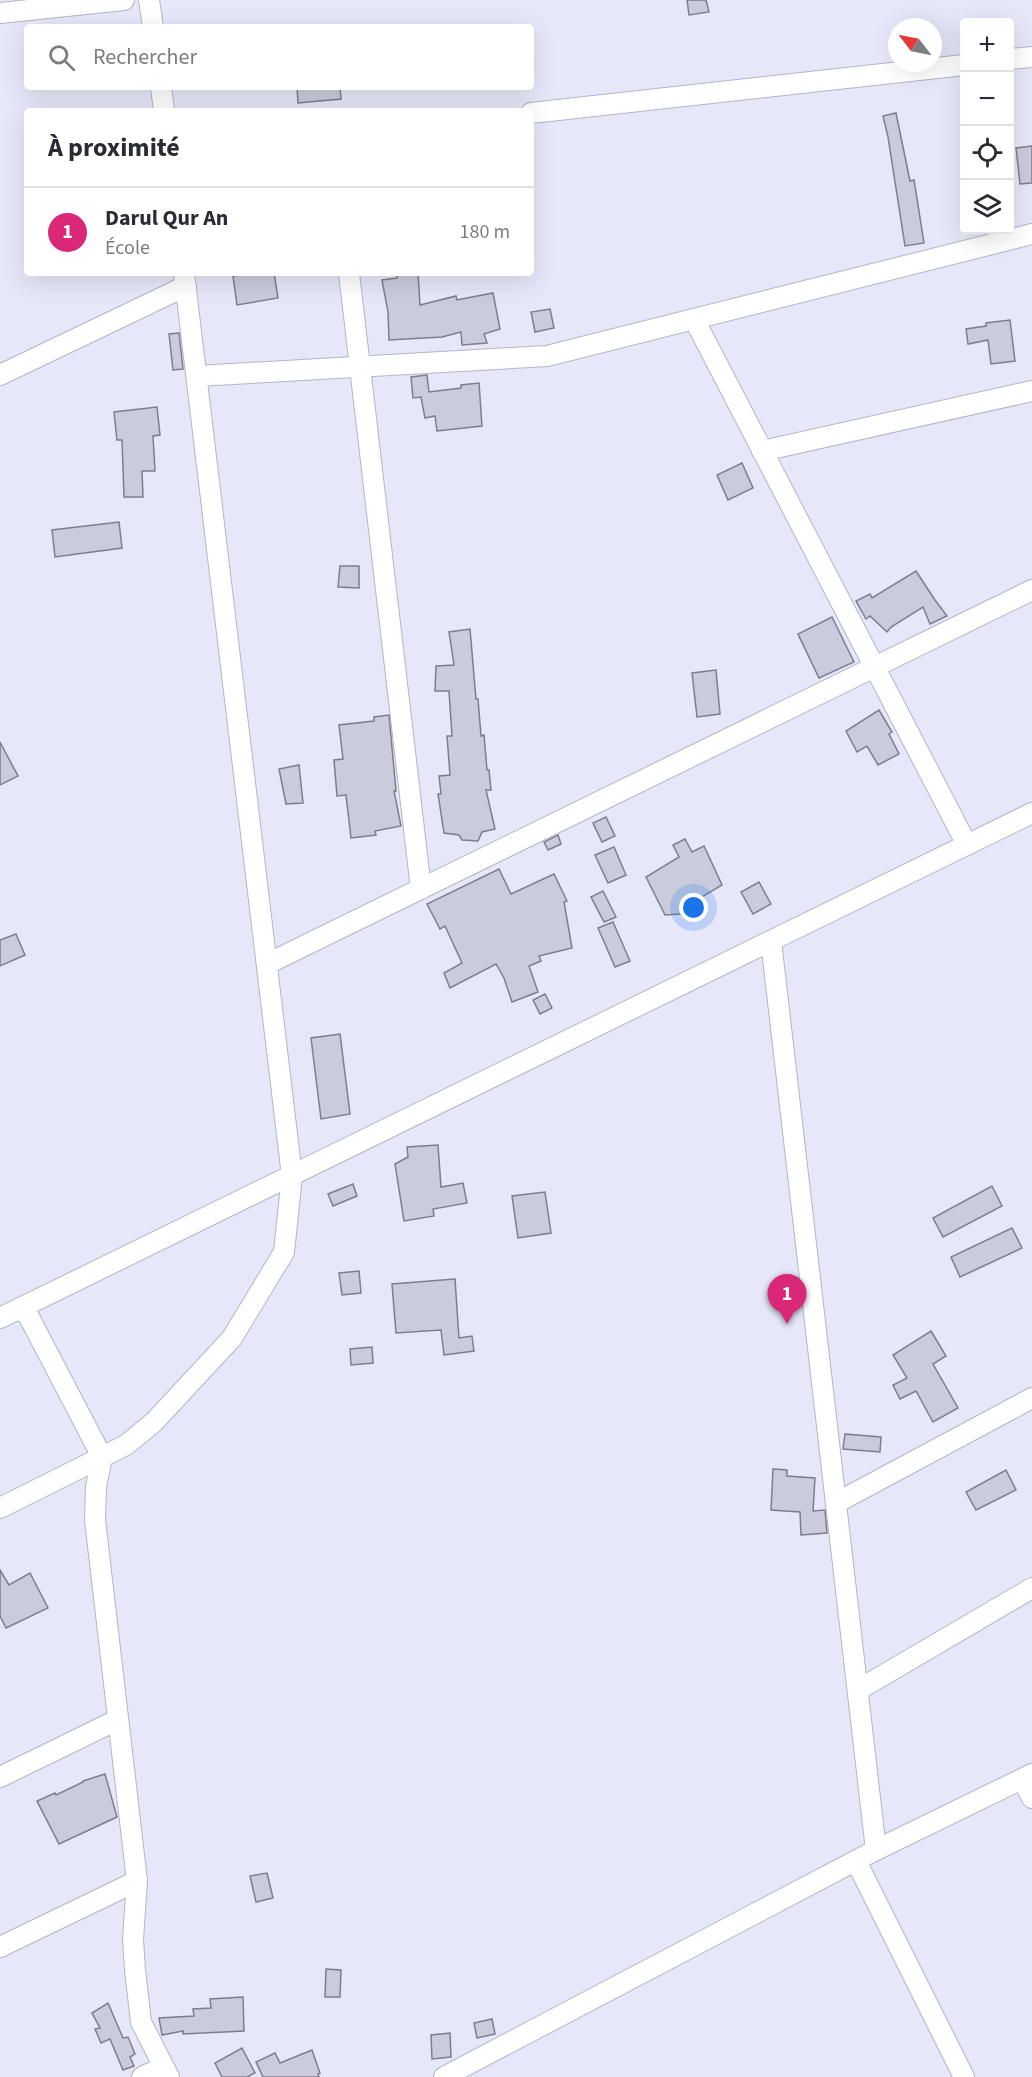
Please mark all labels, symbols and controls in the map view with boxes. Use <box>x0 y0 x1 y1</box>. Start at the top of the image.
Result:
north arrow <box>888 18 942 72</box>
map controls <box>960 18 1014 234</box>
button: + <box>960 18 1014 72</box>
search box <box>24 24 534 90</box>
icon: search <box>45 41 78 74</box>
text: Rechercher <box>93 41 197 73</box>
button: − <box>960 72 1014 126</box>
button: locate <box>960 126 1014 180</box>
text: À proximité <box>48 129 180 166</box>
button: layers <box>960 180 1014 234</box>
text: Darul Qur An <box>105 202 228 234</box>
text: 1 <box>62 218 73 246</box>
text: 180 m <box>460 218 510 246</box>
text: École <box>105 234 150 262</box>
your location <box>679 893 708 922</box>
pin: 1 <box>768 1274 806 1324</box>

